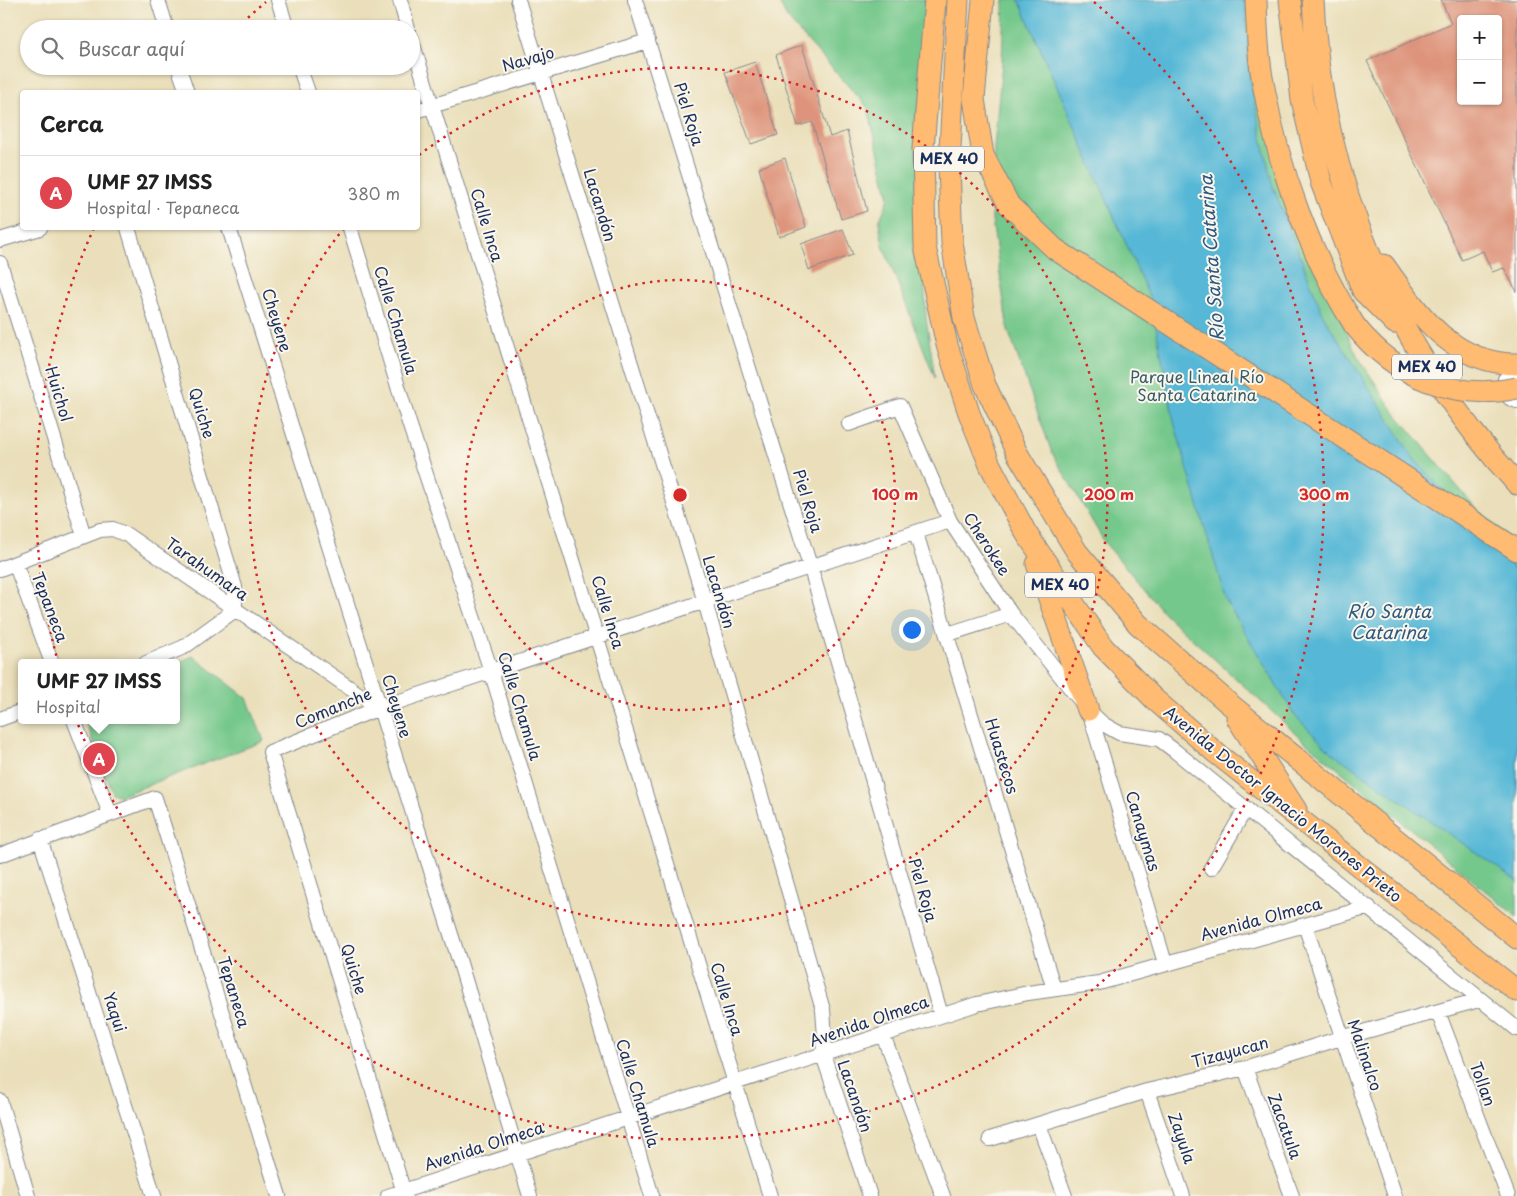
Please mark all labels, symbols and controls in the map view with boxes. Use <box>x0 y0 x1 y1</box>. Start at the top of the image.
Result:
map controls <box>1457 15 1502 105</box>
button: + <box>1457 15 1502 60</box>
search box <box>20 20 420 75</box>
icon: search <box>38 34 66 62</box>
text: Buscar aquí <box>78 34 185 62</box>
street label: Navajo <box>499 39 557 77</box>
button: − <box>1457 60 1502 105</box>
street label: Piel Roja <box>669 79 711 149</box>
text: Cerca <box>40 107 104 139</box>
road number: MEX 40 <box>914 146 984 172</box>
street label: Lacandón <box>578 165 623 244</box>
text: UMF 27 IMSS <box>87 167 212 195</box>
water label: Río Santa Catarina <box>1191 173 1230 342</box>
text: A <box>50 181 62 205</box>
text: 380 m <box>348 181 400 205</box>
street label: Calle Inca <box>465 185 511 265</box>
text: Hospital · Tepaneca <box>87 195 239 219</box>
street label: Calle Chamula <box>369 262 425 377</box>
street label: Cheyene <box>257 285 299 355</box>
road number: MEX 40 <box>1392 354 1462 380</box>
street label: Huichol <box>40 363 80 424</box>
park label: Parque Lineal Río Santa Catarina <box>1130 364 1264 406</box>
street label: Quiche <box>184 384 222 441</box>
street label: Piel Roja <box>788 466 830 536</box>
text: 100 m <box>872 482 918 505</box>
text: 200 m <box>1084 482 1134 505</box>
text: 300 m <box>1299 482 1349 505</box>
centre of rings <box>671 486 689 504</box>
street label: Cherokee <box>958 507 1017 580</box>
street label: Tarahumara <box>161 531 254 606</box>
street label: Lacandón <box>697 552 742 631</box>
street label: Tepaneca <box>27 568 75 645</box>
street label: Calle Inca <box>586 572 632 652</box>
road number: MEX 40 <box>1025 572 1095 598</box>
water label: Río Santa Catarina <box>1347 597 1432 645</box>
your location <box>899 617 925 643</box>
street label: Calle Chamula <box>493 648 549 763</box>
popup <box>18 659 180 724</box>
text: UMF 27 IMSS <box>36 666 162 694</box>
street label: Cheyene <box>377 671 419 741</box>
street label: Comanche <box>291 681 375 733</box>
text: Hospital <box>36 694 101 718</box>
street label: Avenida Doctor Ignacio Morones Prieto <box>1159 699 1408 907</box>
street label: Huastecos <box>980 715 1026 797</box>
pin: A <box>83 740 115 778</box>
street label: Canaymas <box>1120 788 1168 874</box>
street label: Piel Roja <box>903 855 945 925</box>
street label: Avenida Olmeca <box>1197 890 1325 946</box>
street label: Quiche <box>336 940 374 997</box>
street label: Tepaneca <box>213 953 257 1030</box>
street label: Calle Inca <box>705 959 751 1039</box>
street label: Avenida Olmeca <box>806 988 932 1052</box>
street label: Yaqui <box>98 989 134 1035</box>
street label: Malinalco <box>1342 1015 1389 1094</box>
street label: Tizayucan <box>1189 1029 1271 1073</box>
street label: Calle Chamula <box>611 1035 667 1150</box>
street label: Lacandón <box>832 1056 880 1135</box>
street label: Tollan <box>1465 1058 1503 1109</box>
street label: Zacatula <box>1263 1089 1309 1162</box>
street label: Zayula <box>1163 1109 1203 1167</box>
street label: Avenida Olmeca <box>421 1114 548 1176</box>

